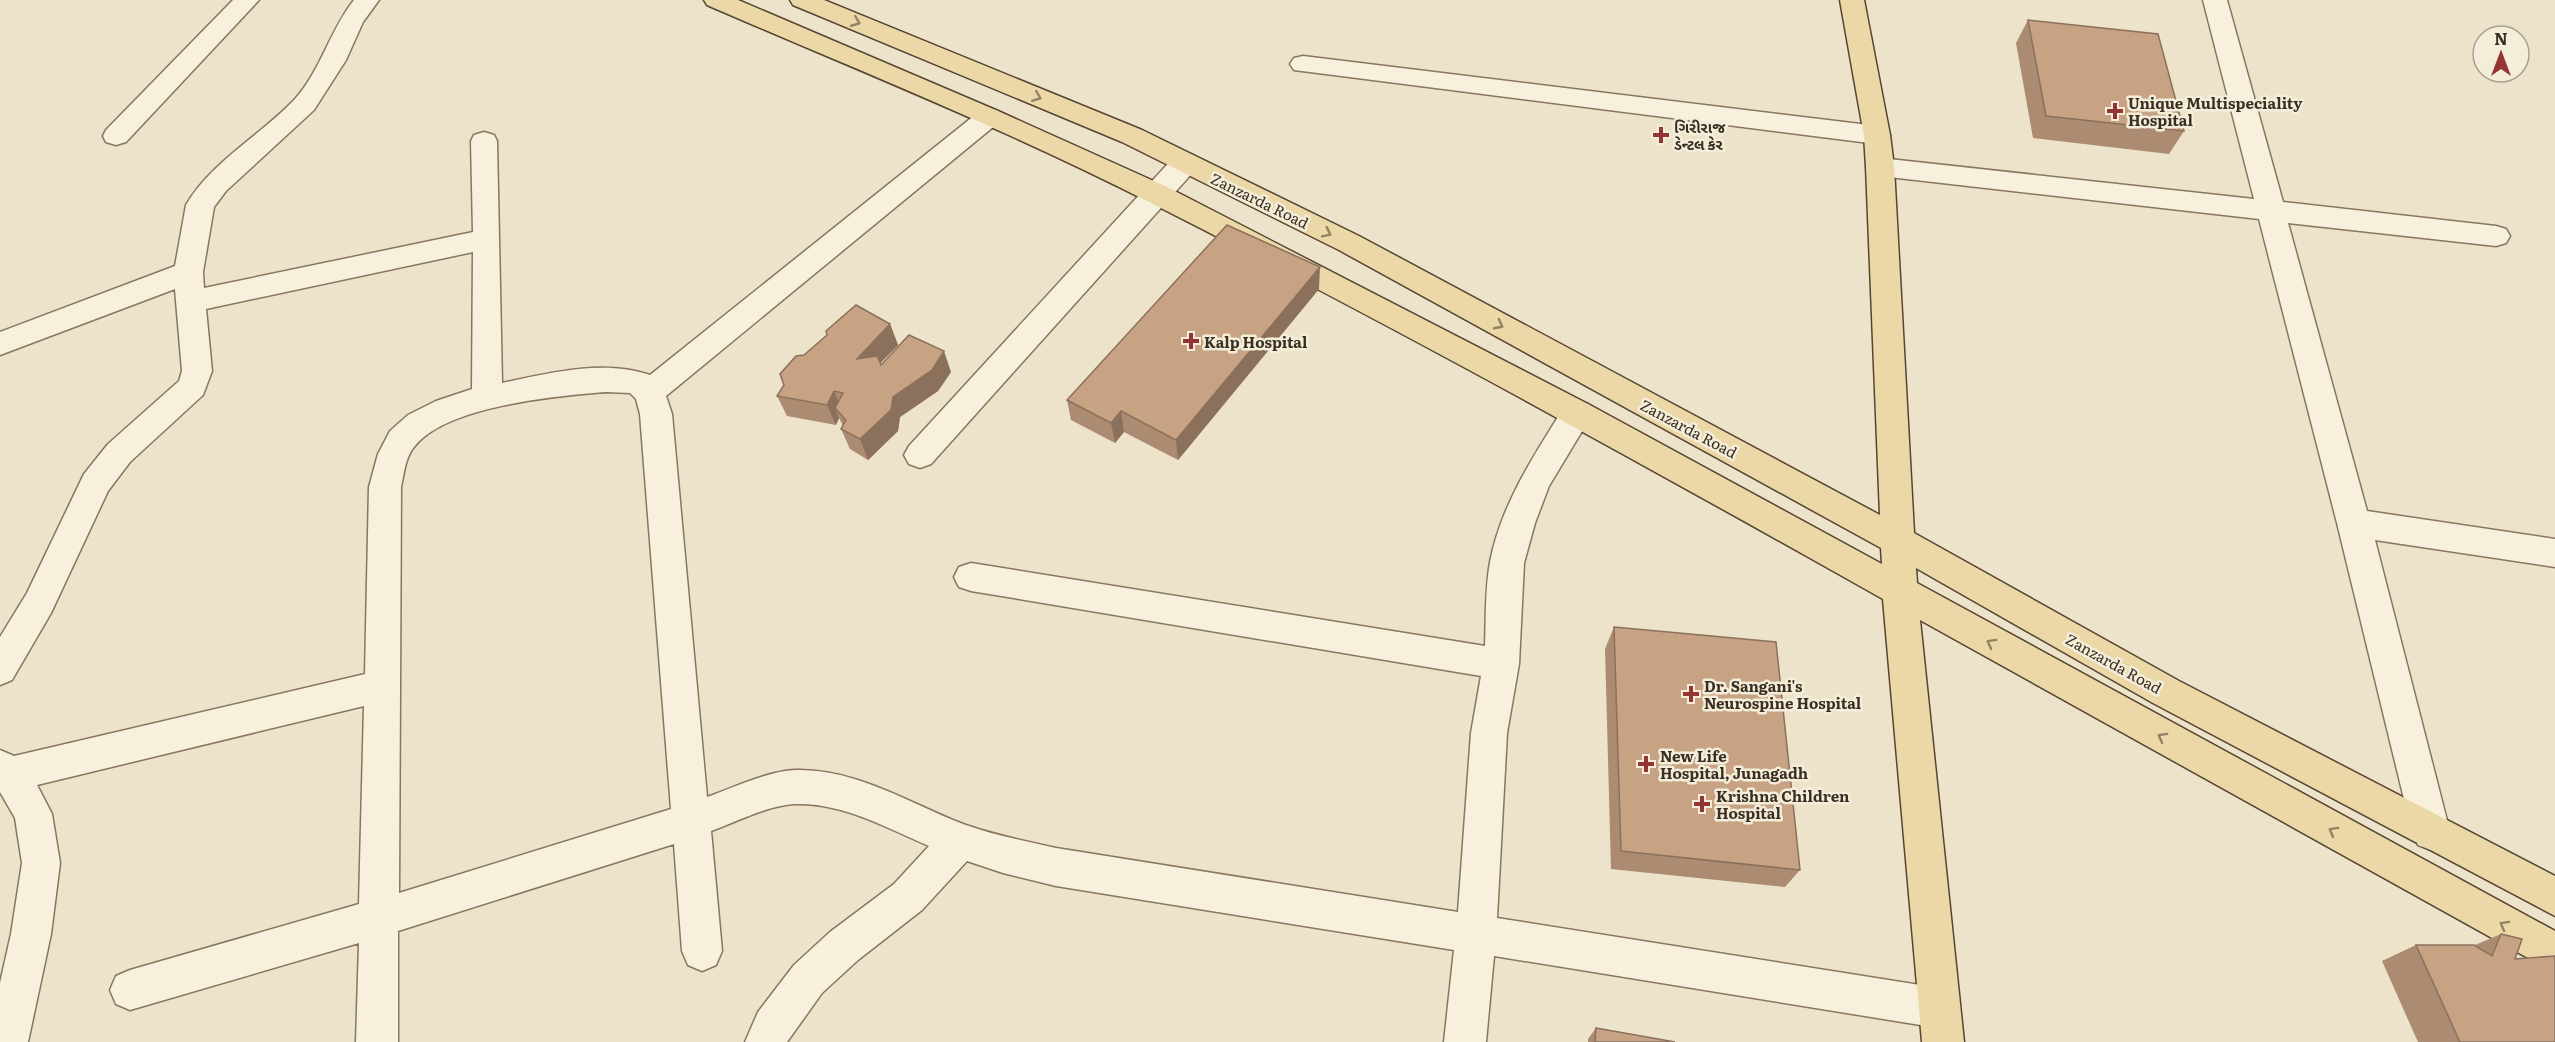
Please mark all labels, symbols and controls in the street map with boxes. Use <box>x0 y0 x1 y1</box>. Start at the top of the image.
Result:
one-way arrow <box>850 15 861 27</box>
north arrow <box>2471 24 2531 84</box>
text: N <box>2494 26 2508 50</box>
one-way arrow <box>1030 90 1041 102</box>
place label: Unique Multispeciality Hospital <box>2128 91 2303 131</box>
marker: Unique Multispeciality Hospital <box>2106 102 2124 120</box>
place label: ગિરીરાજ ડેન્ટલ કેર <box>1674 115 1726 155</box>
marker: ગિરીરાજ ડેન્ટલ કેર <box>1652 126 1670 144</box>
street label: Zanzarda Road <box>1207 166 1313 234</box>
one-way arrow <box>1321 225 1332 237</box>
one-way arrow <box>1493 318 1503 329</box>
place label: Kalp Hospital <box>1204 330 1308 353</box>
marker: Kalp Hospital <box>1182 332 1200 350</box>
street label: Zanzarda Road <box>1637 393 1741 463</box>
street label: Zanzarda Road <box>2062 627 2166 699</box>
one-way arrow <box>1987 639 1997 650</box>
place label: Dr. Sangani's Neurospine Hospital <box>1704 674 1862 714</box>
marker: Dr. Sangani's Neurospine Hospital <box>1682 685 1700 703</box>
one-way arrow <box>2158 733 2168 744</box>
place label: New Life Hospital, Junagadh <box>1660 744 1808 784</box>
marker: New Life Hospital, Junagadh <box>1637 755 1655 773</box>
place label: Krishna Children Hospital <box>1716 784 1850 824</box>
marker: Krishna Children Hospital <box>1693 795 1711 813</box>
one-way arrow <box>2329 827 2339 839</box>
one-way arrow <box>2499 921 2510 932</box>

